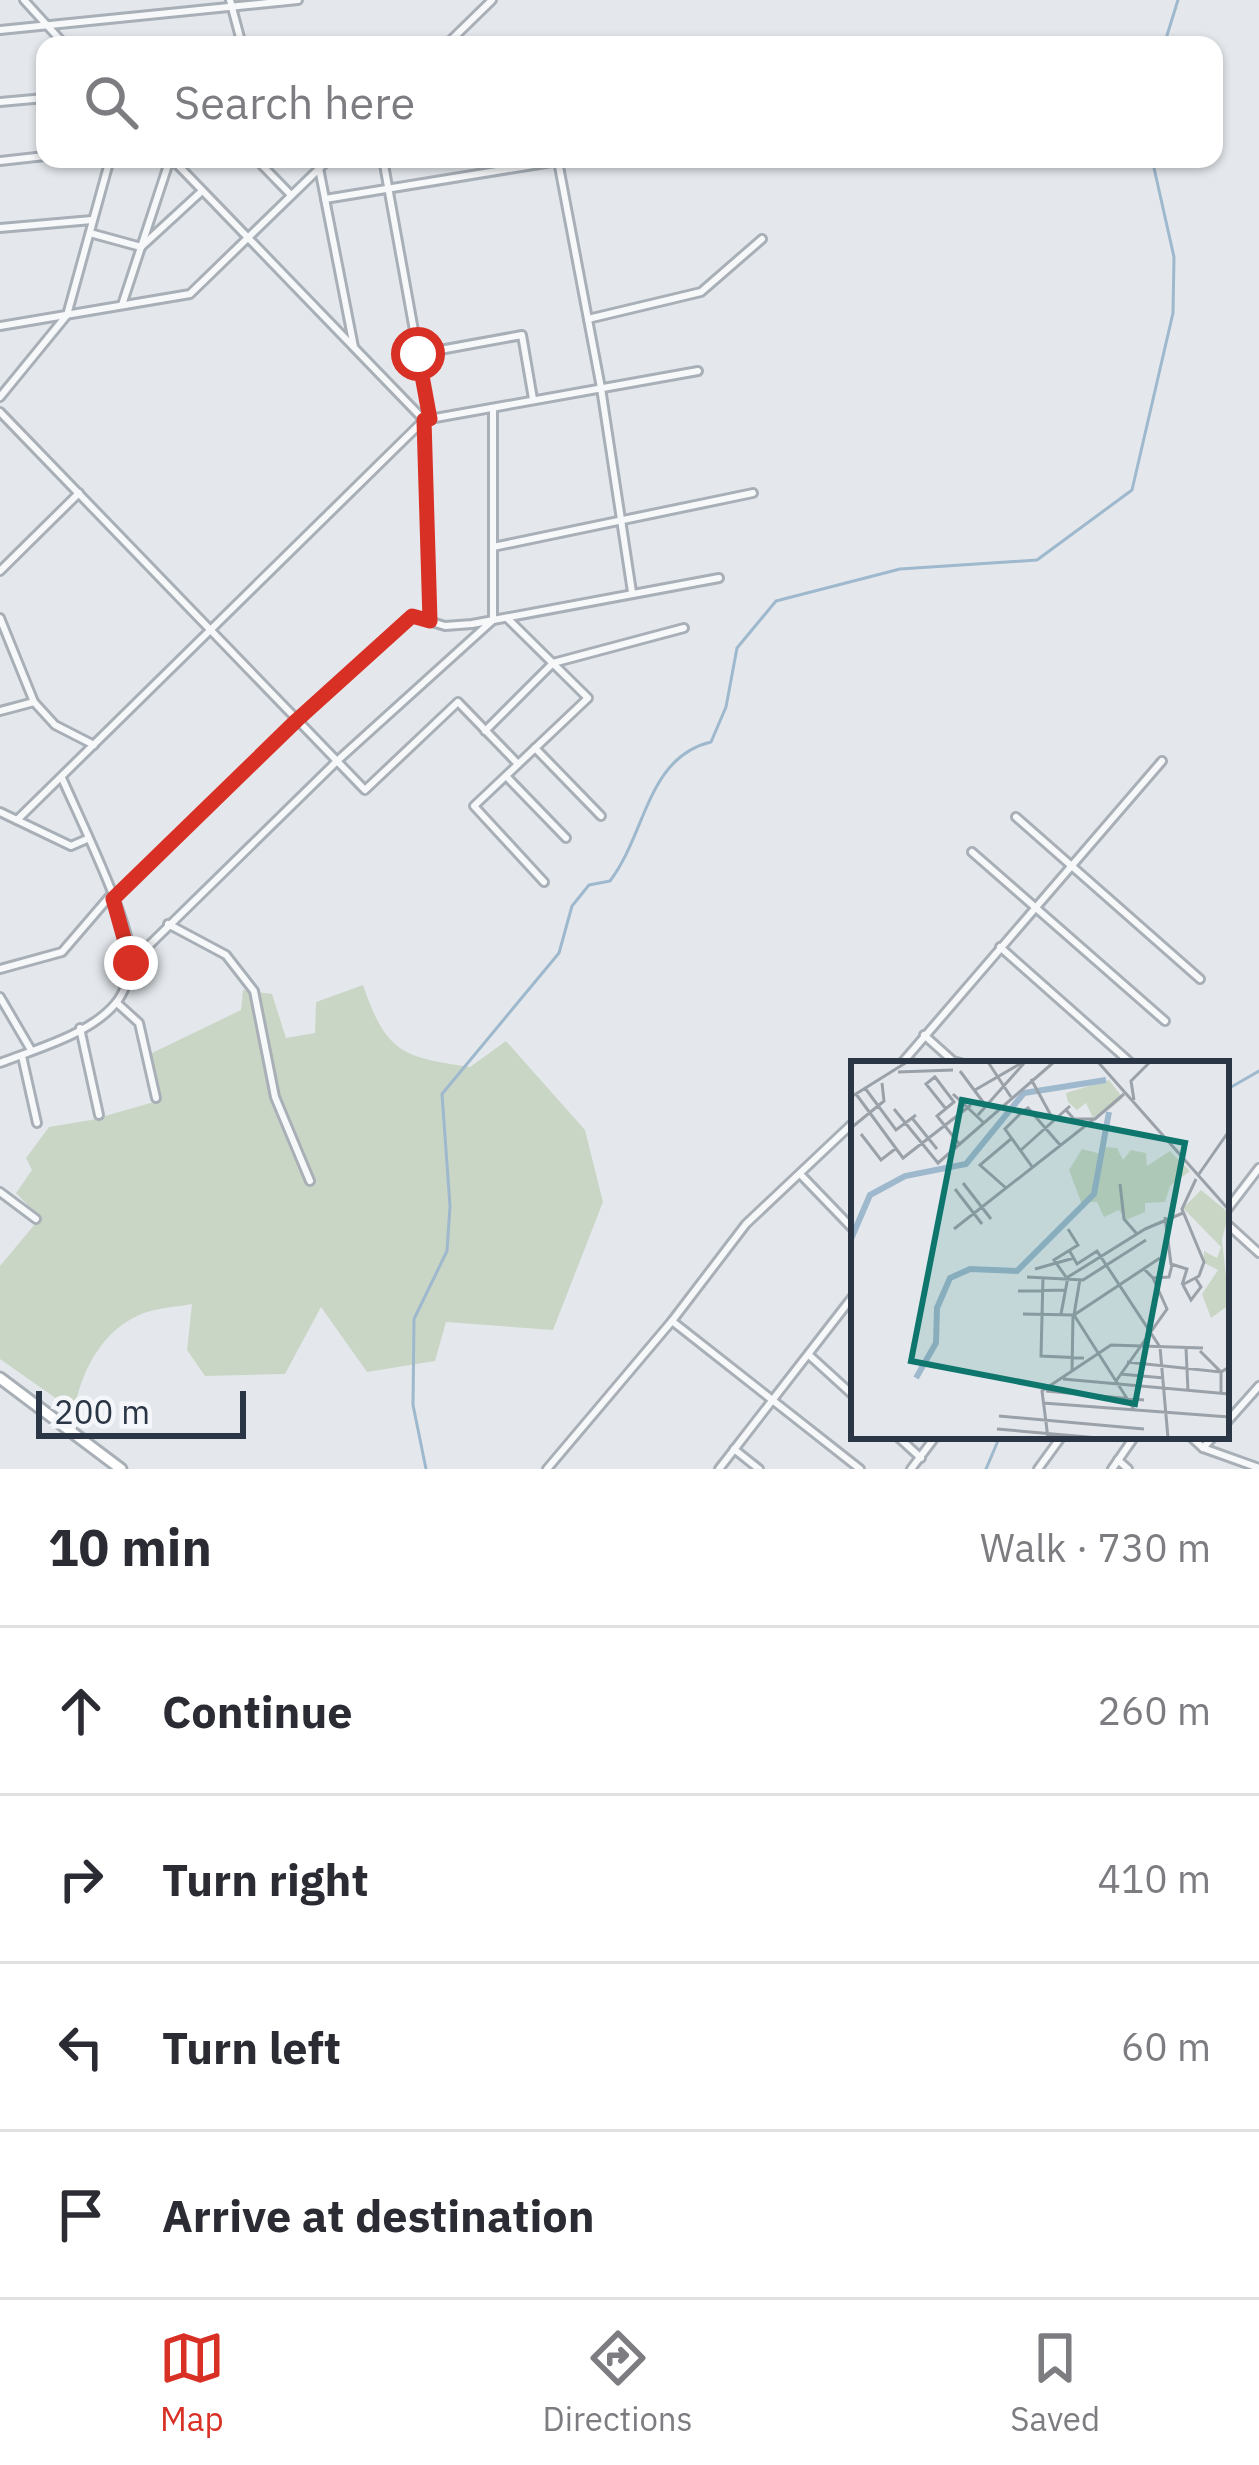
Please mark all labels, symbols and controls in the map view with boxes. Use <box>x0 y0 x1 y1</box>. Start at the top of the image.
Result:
search box <box>36 36 1223 168</box>
icon: search <box>78 69 144 135</box>
text: Search here <box>174 73 415 131</box>
route start <box>391 327 445 381</box>
route end <box>104 936 158 990</box>
inset map <box>851 1061 1229 1439</box>
scale bar <box>36 1385 246 1438</box>
text: 200 m <box>54 1390 150 1433</box>
text: 10 min <box>48 1514 212 1580</box>
text: Walk · 730 m <box>980 1522 1211 1573</box>
icon: ahead <box>48 1678 114 1744</box>
text: Continue <box>162 1682 353 1740</box>
text: 260 m <box>1098 1685 1211 1736</box>
icon: right <box>48 1846 114 1912</box>
text: Turn right <box>162 1850 369 1908</box>
text: 410 m <box>1098 1853 1211 1904</box>
icon: left <box>48 2014 114 2080</box>
text: Turn left <box>162 2018 341 2076</box>
text: 60 m <box>1121 2021 1211 2072</box>
icon: arrive <box>48 2182 114 2248</box>
text: Arrive at destination <box>162 2186 595 2244</box>
tab: Map <box>159 2325 225 2440</box>
tab: Directions <box>543 2325 693 2440</box>
tab: Saved <box>1010 2325 1100 2440</box>

